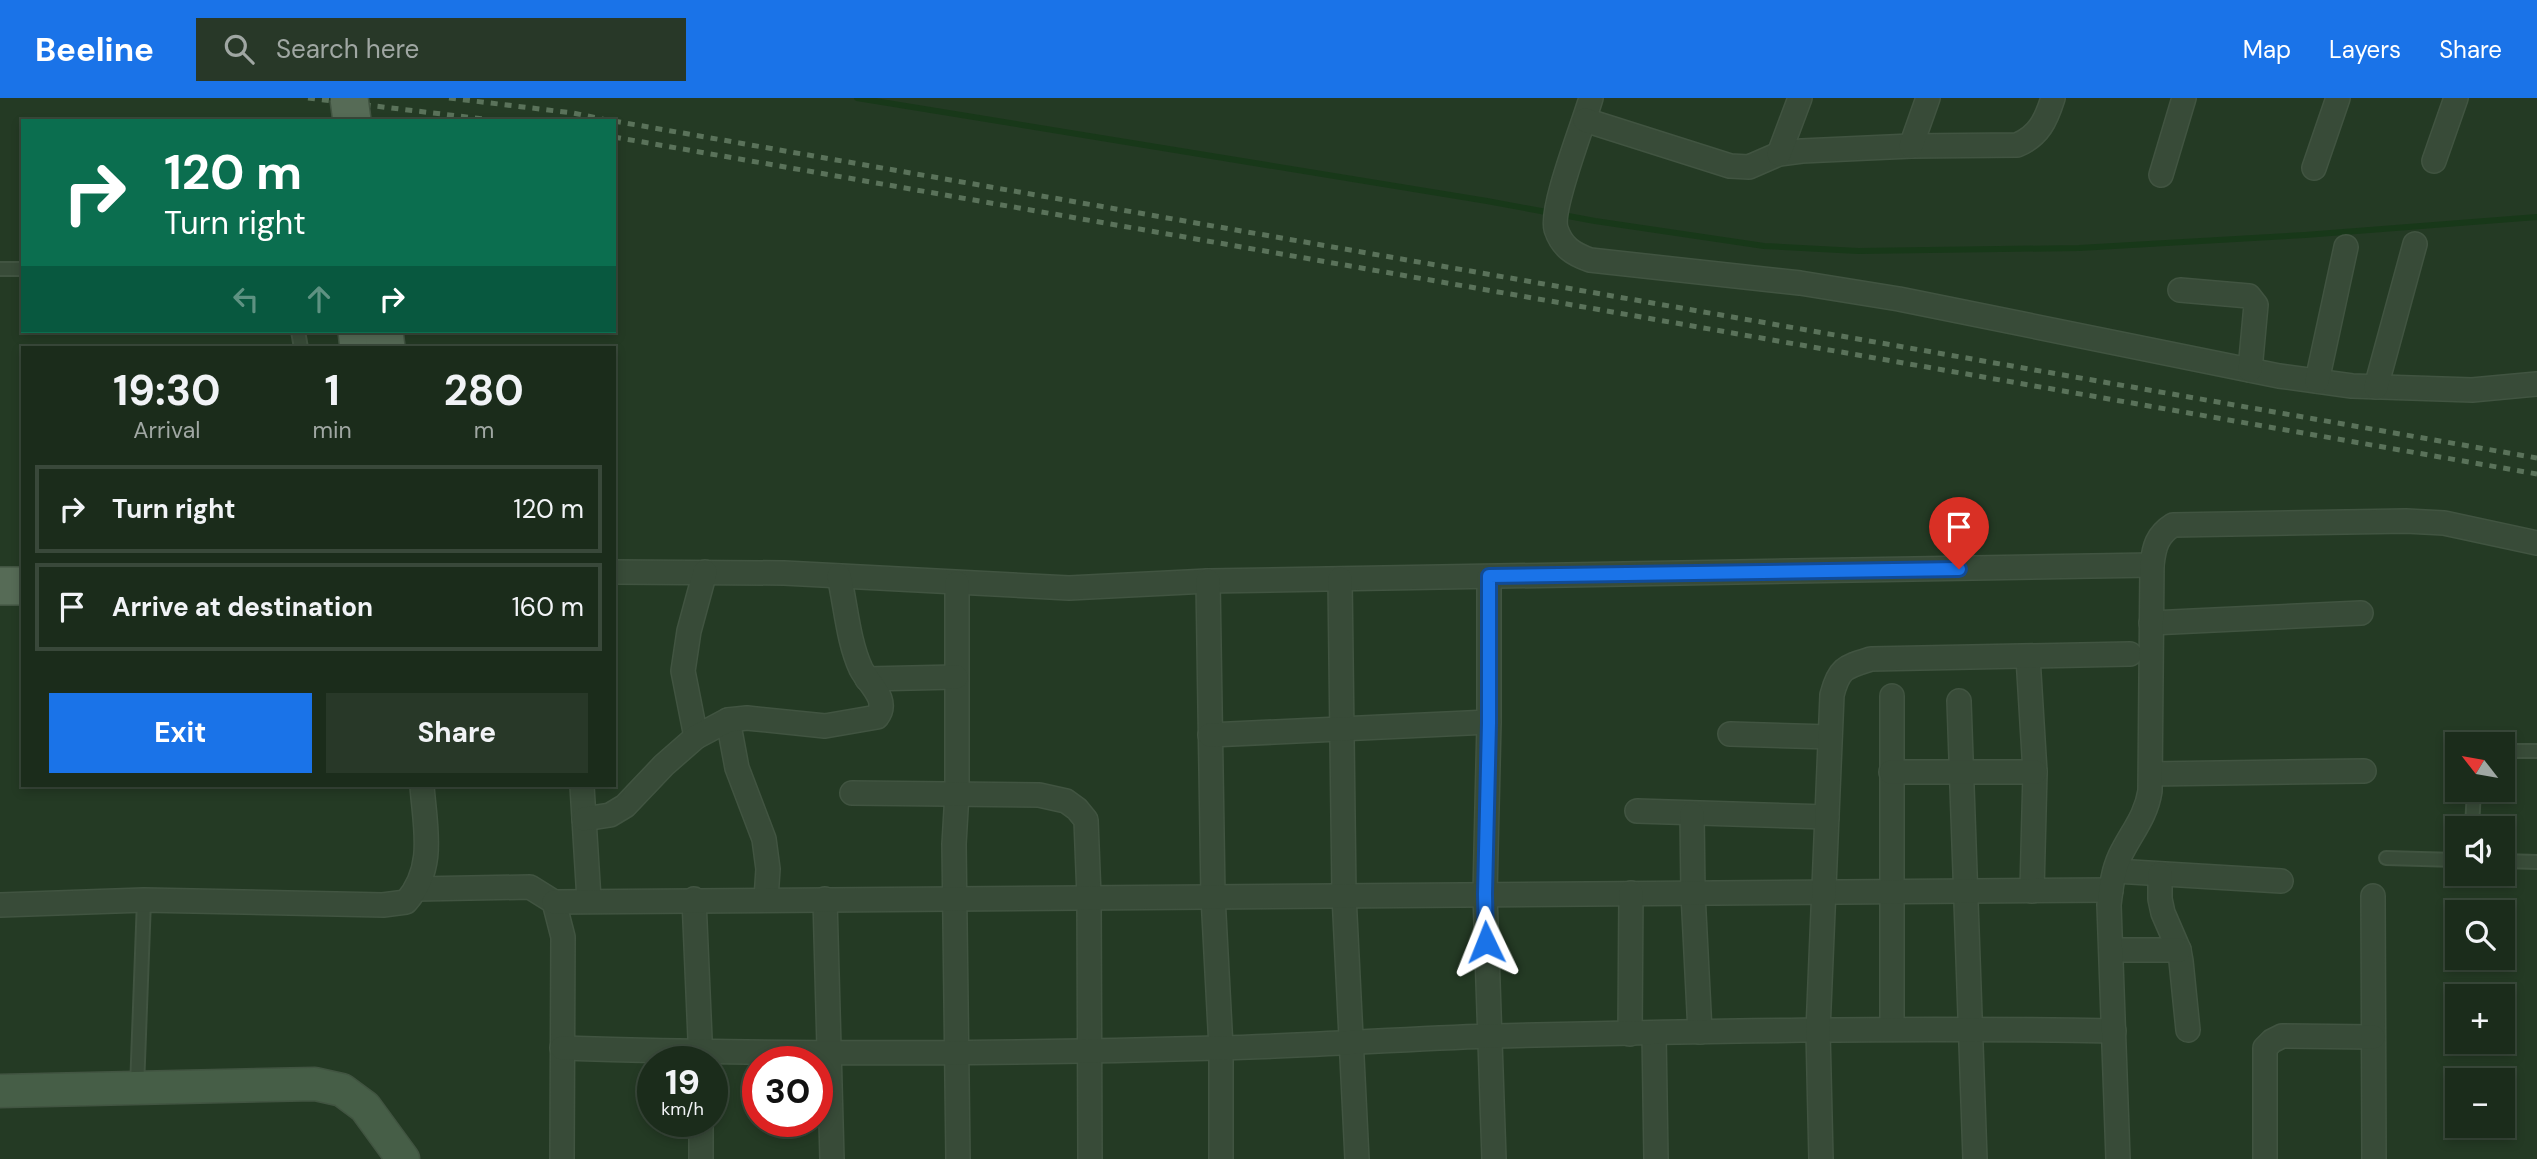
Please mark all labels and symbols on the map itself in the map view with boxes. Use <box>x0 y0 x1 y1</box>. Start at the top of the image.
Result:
pin <box>1929 497 1989 569</box>
north arrow <box>2445 732 2515 802</box>
position arrow <box>1449 905 1523 979</box>
speed limit sign: 30 <box>742 1046 833 1137</box>

